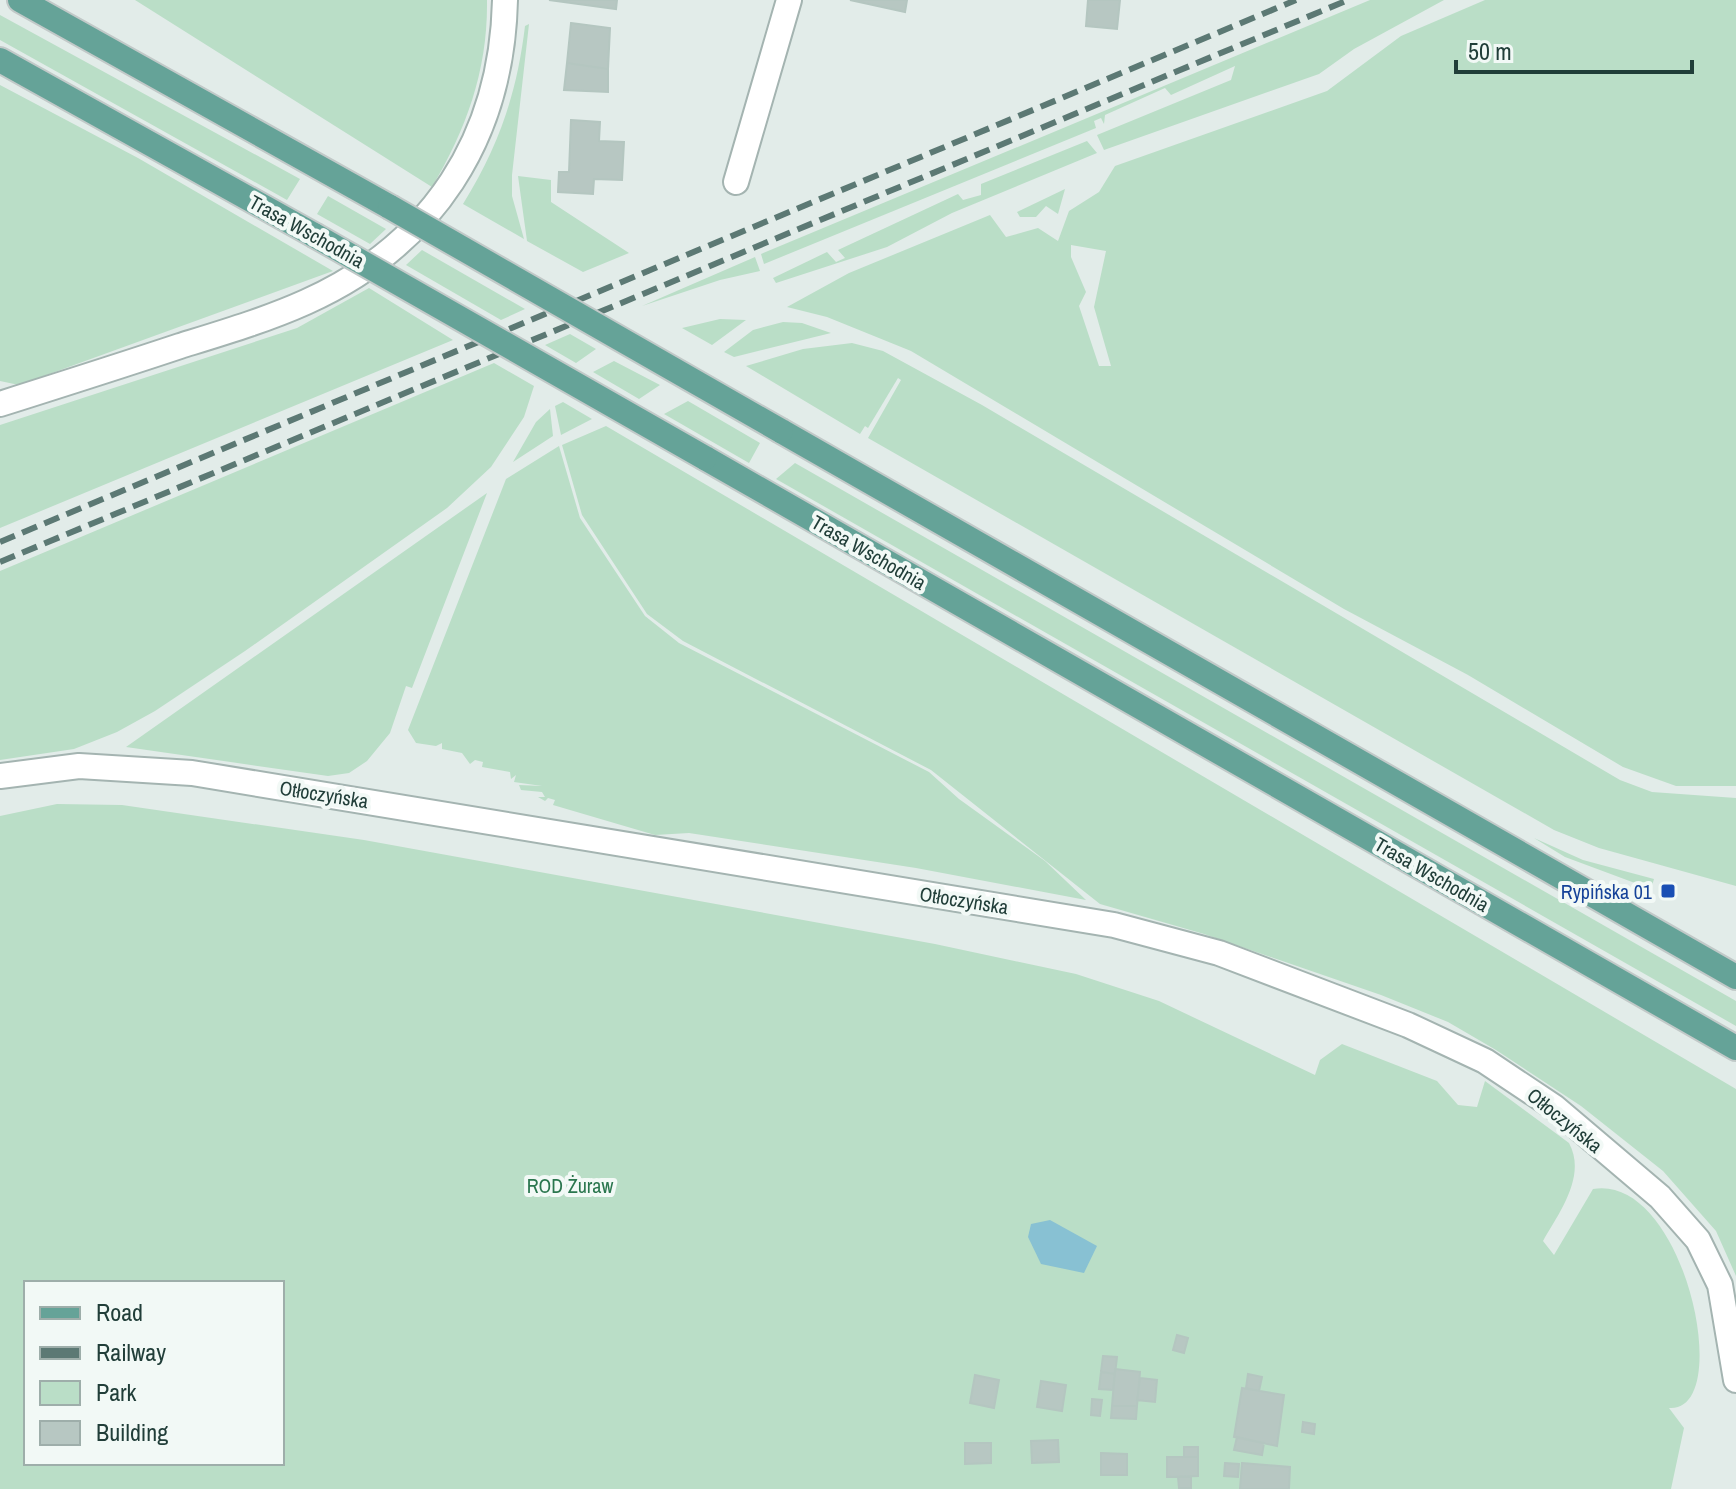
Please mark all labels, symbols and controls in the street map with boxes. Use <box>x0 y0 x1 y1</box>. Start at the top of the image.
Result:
scale bar <box>1456 24 1692 74</box>
text: 50 m <box>1468 35 1512 67</box>
street label: Trasa Wschodnia <box>245 188 369 274</box>
street label: Trasa Wschodnia <box>807 508 931 596</box>
street label: Otłoczyńska <box>278 774 370 814</box>
street label: Trasa Wschodnia <box>1370 830 1494 918</box>
place label: Rypińska 01 <box>1561 878 1652 905</box>
street label: Otłoczyńska <box>918 880 1010 920</box>
marker: Rypińska 01 <box>1659 882 1677 900</box>
street label: Otłoczyńska <box>1522 1081 1608 1159</box>
park label: ROD Żuraw <box>527 1172 613 1199</box>
legend <box>24 1281 284 1465</box>
text: Road <box>96 1296 143 1328</box>
text: Railway <box>96 1336 166 1368</box>
text: Park <box>96 1376 137 1408</box>
text: Building <box>96 1416 168 1448</box>

